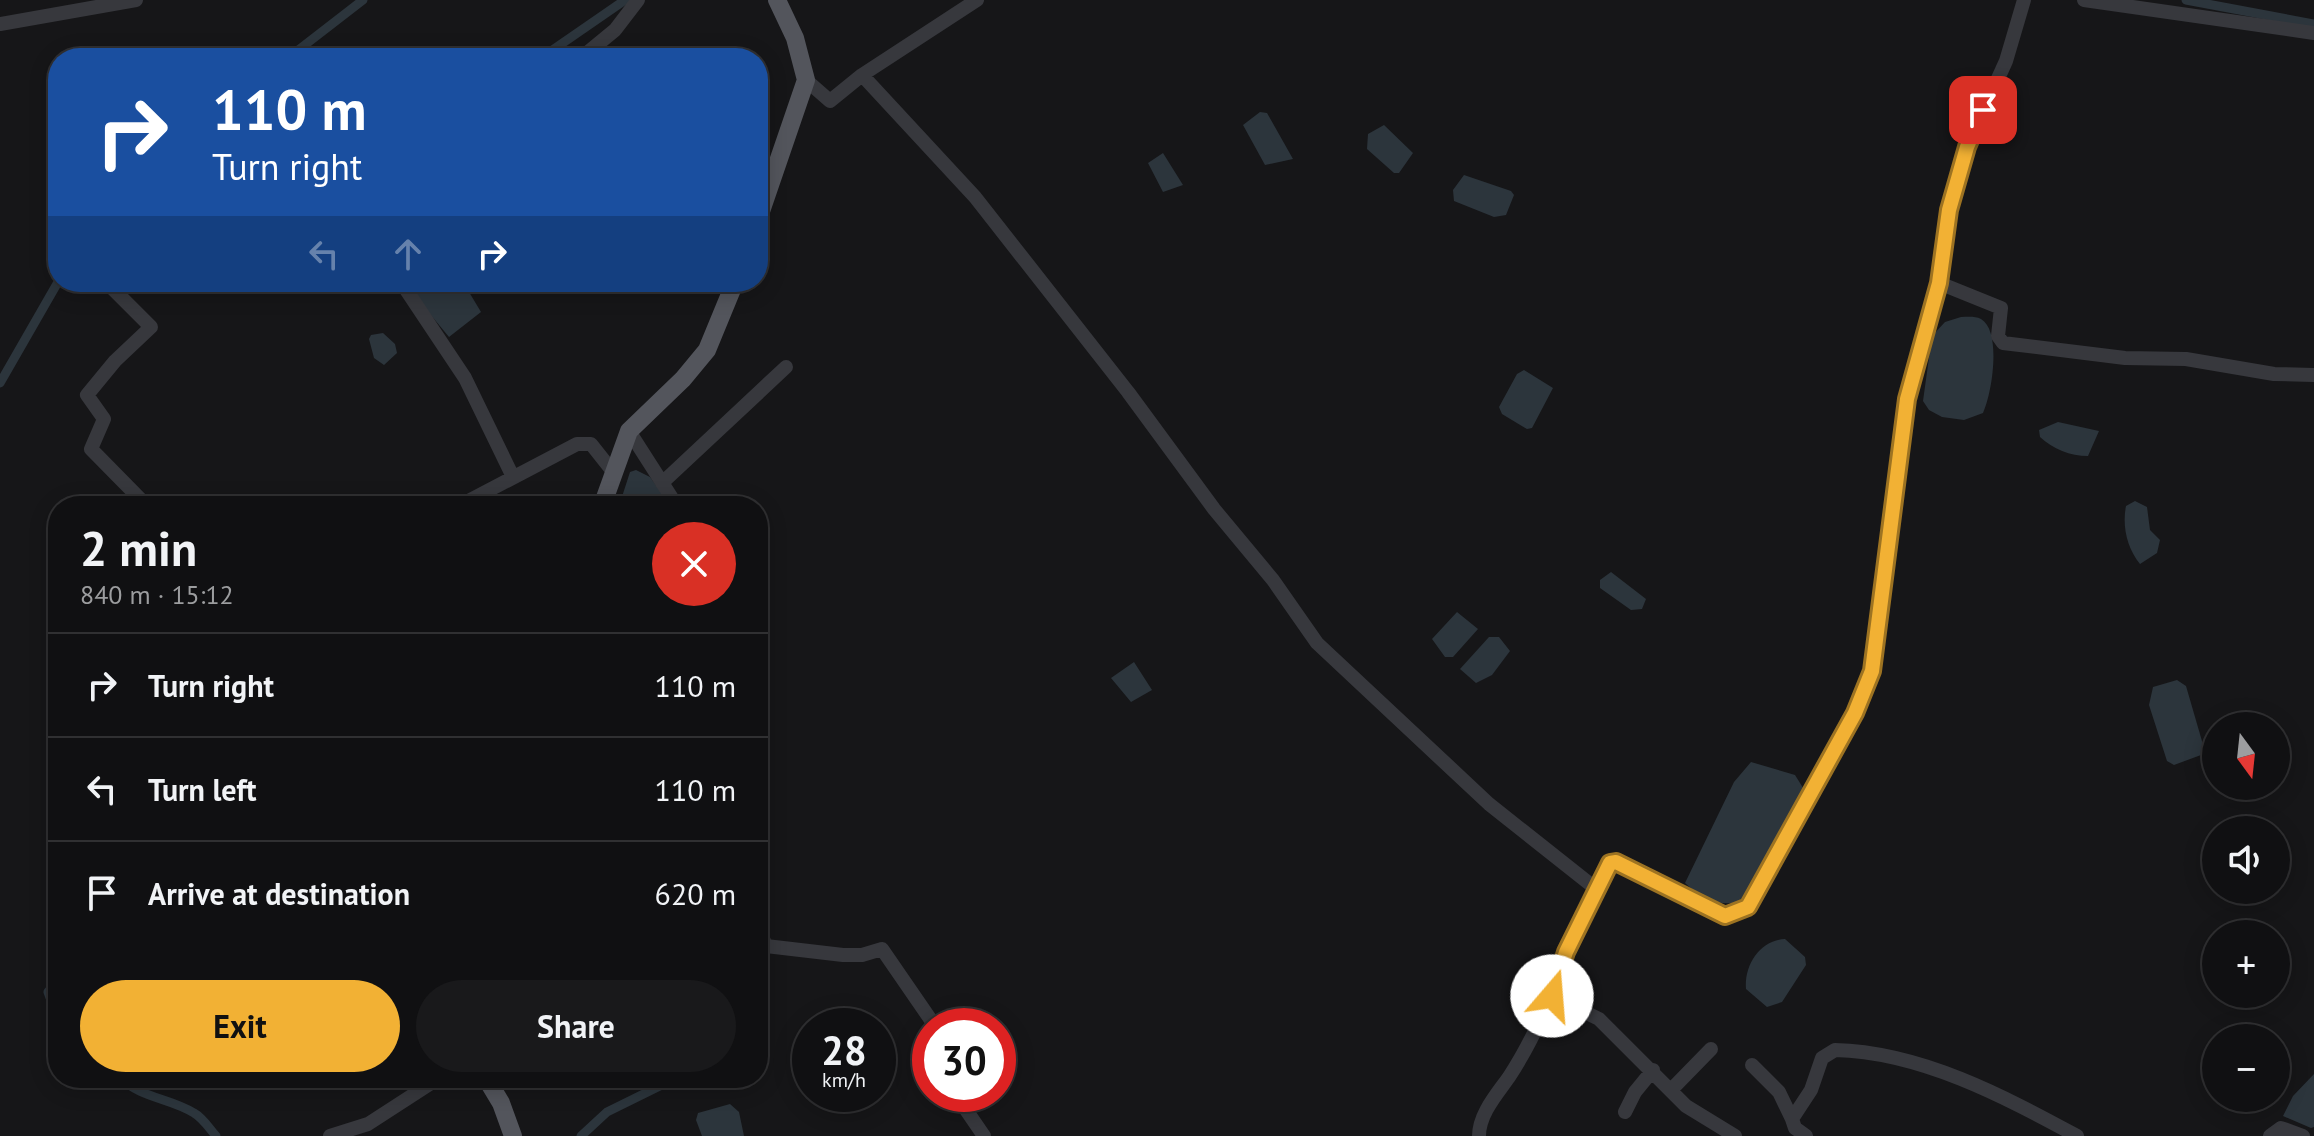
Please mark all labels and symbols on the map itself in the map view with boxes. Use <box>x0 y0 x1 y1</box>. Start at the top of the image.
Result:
pin <box>1949 76 2017 144</box>
north arrow <box>2202 712 2290 800</box>
position arrow <box>1510 954 1594 1038</box>
speed limit sign: 30 <box>912 1008 1016 1112</box>

